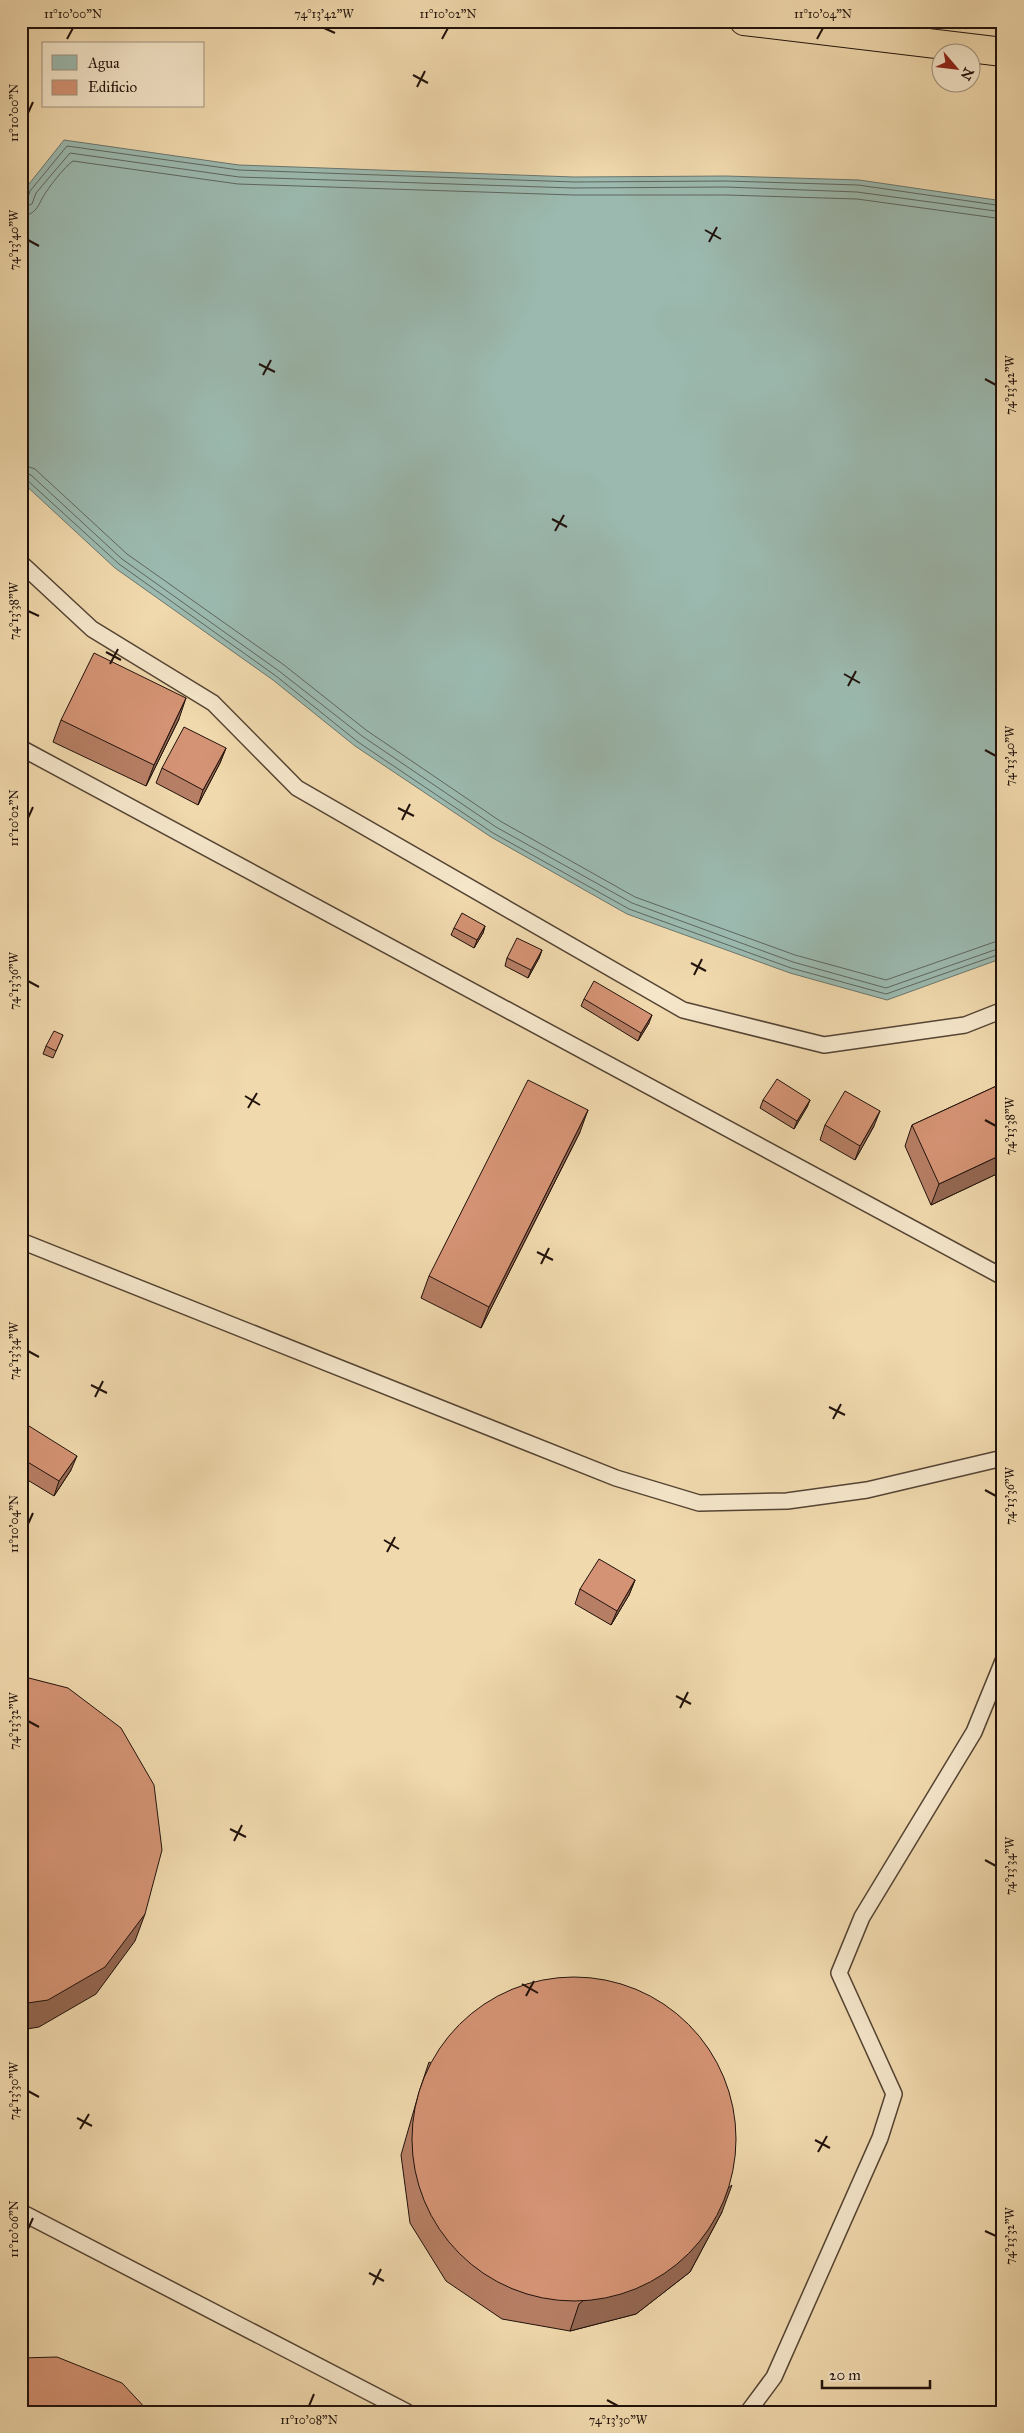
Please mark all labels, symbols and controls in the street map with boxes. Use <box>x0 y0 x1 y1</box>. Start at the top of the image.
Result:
text: 11°10'00"N <box>44 7 102 21</box>
text: 74°13'42"W <box>294 7 354 21</box>
text: 11°10'02"N <box>419 7 477 21</box>
text: 11°10'04"N <box>794 7 852 21</box>
legend <box>42 42 205 108</box>
north arrow <box>932 42 982 92</box>
text: Agua <box>87 54 120 72</box>
text: N <box>957 65 977 83</box>
text: Edificio <box>88 78 137 96</box>
text: 11°10'00"N <box>7 84 21 142</box>
text: 74°13'40"W <box>7 209 21 270</box>
text: 74°13'42"W <box>1003 355 1017 415</box>
text: 74°13'38"W <box>7 581 21 640</box>
text: 74°13'40"W <box>1003 725 1017 786</box>
text: 11°10'02"N <box>7 789 21 847</box>
text: 74°13'36"W <box>7 952 21 1010</box>
text: 74°13'38"W <box>1003 1096 1017 1155</box>
text: 74°13'34"W <box>7 1321 21 1380</box>
text: 74°13'36"W <box>1003 1467 1017 1525</box>
text: 11°10'04"N <box>7 1495 21 1553</box>
text: 74°13'32"W <box>7 1692 21 1750</box>
text: 74°13'34"W <box>1003 1836 1017 1895</box>
text: 74°13'30"W <box>7 2061 21 2120</box>
text: 11°10'06"N <box>7 2200 21 2258</box>
text: 74°13'32"W <box>1003 2207 1017 2265</box>
scale bar <box>822 2358 929 2390</box>
text: 20 m <box>829 2366 861 2384</box>
text: 11°10'08"N <box>280 2413 338 2427</box>
text: 74°13'30"W <box>589 2413 648 2427</box>

